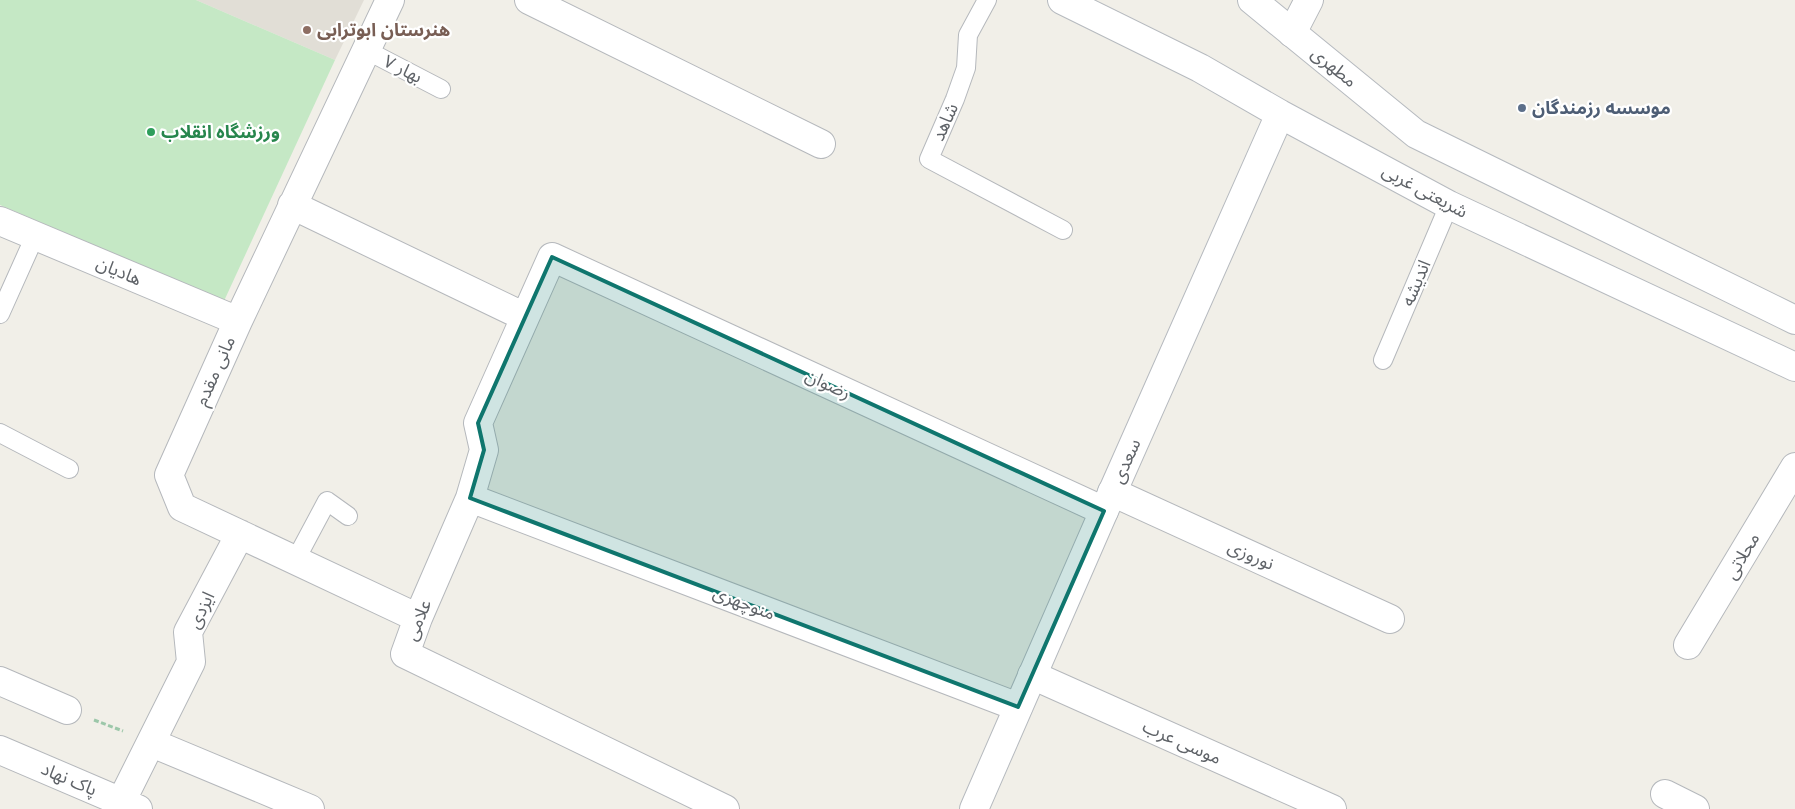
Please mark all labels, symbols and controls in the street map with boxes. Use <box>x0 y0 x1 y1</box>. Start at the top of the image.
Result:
place label: هنرستان ابوترابی <box>317 18 450 41</box>
marker: هنرستان ابوترابی <box>301 24 313 36</box>
street label: مطهری <box>1307 41 1362 92</box>
street label: بهار ۷ <box>380 49 427 88</box>
place label: موسسه رزمندگان <box>1532 96 1671 119</box>
street label: شاهد <box>926 99 962 144</box>
marker: موسسه رزمندگان <box>1516 102 1528 114</box>
place label: ورزشگاه انقلاب <box>161 120 280 143</box>
marker: ورزشگاه انقلاب <box>145 126 157 138</box>
street label: شریعتی غربی <box>1378 158 1472 223</box>
street label: هادیان <box>93 251 145 290</box>
street label: اندیشه <box>1396 256 1435 309</box>
street label: مانی مقدم <box>189 332 243 410</box>
street label: رضوان <box>802 363 855 404</box>
street label: سعدی <box>1106 435 1146 487</box>
street label: محلاتی <box>1719 528 1764 583</box>
street label: نوروزی <box>1224 534 1278 575</box>
street label: منوچهری <box>710 580 778 625</box>
street label: ایزدی <box>182 587 219 632</box>
street label: علامی <box>399 596 436 644</box>
street label: موسی عرب <box>1139 714 1225 769</box>
street label: پاک نهاد <box>38 756 101 801</box>

